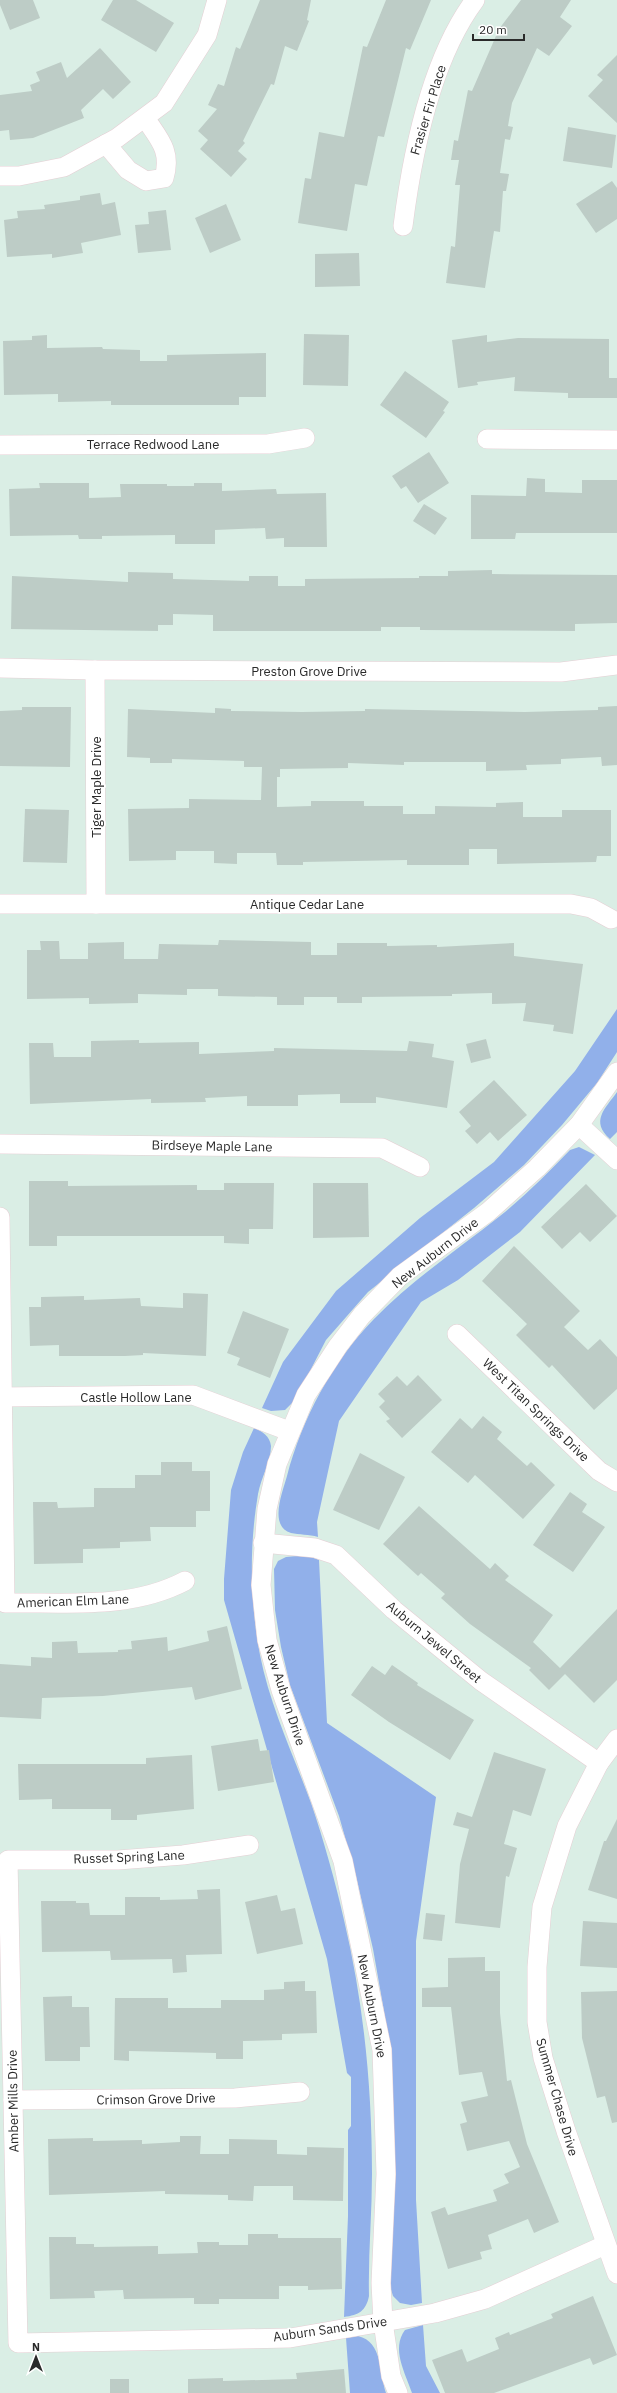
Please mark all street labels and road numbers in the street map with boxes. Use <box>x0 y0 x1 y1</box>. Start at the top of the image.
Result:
street label: Frasier Fir Place <box>406 63 450 157</box>
street label: Terrace Redwood Lane <box>87 436 219 453</box>
street label: Preston Grove Drive <box>251 663 367 680</box>
street label: Tiger Maple Drive <box>88 736 105 838</box>
street label: Antique Cedar Lane <box>250 896 364 913</box>
street label: Birdseye Maple Lane <box>151 1136 273 1156</box>
street label: New Auburn Drive <box>388 1214 482 1292</box>
street label: West Titan Springs Drive <box>479 1355 593 1465</box>
street label: Castle Hollow Lane <box>80 1389 192 1406</box>
street label: American Elm Lane <box>17 1591 129 1611</box>
street label: Auburn Jewel Street <box>383 1597 485 1687</box>
street label: New Auburn Drive <box>261 1642 309 1748</box>
street label: Russet Spring Lane <box>73 1847 185 1867</box>
street label: New Auburn Drive <box>354 1953 390 2059</box>
street label: Summer Chase Drive <box>532 2036 582 2158</box>
street label: Amber Mills Drive <box>4 2050 22 2152</box>
street label: Crimson Grove Drive <box>96 2089 216 2109</box>
street label: Auburn Sands Drive <box>272 2313 388 2345</box>

